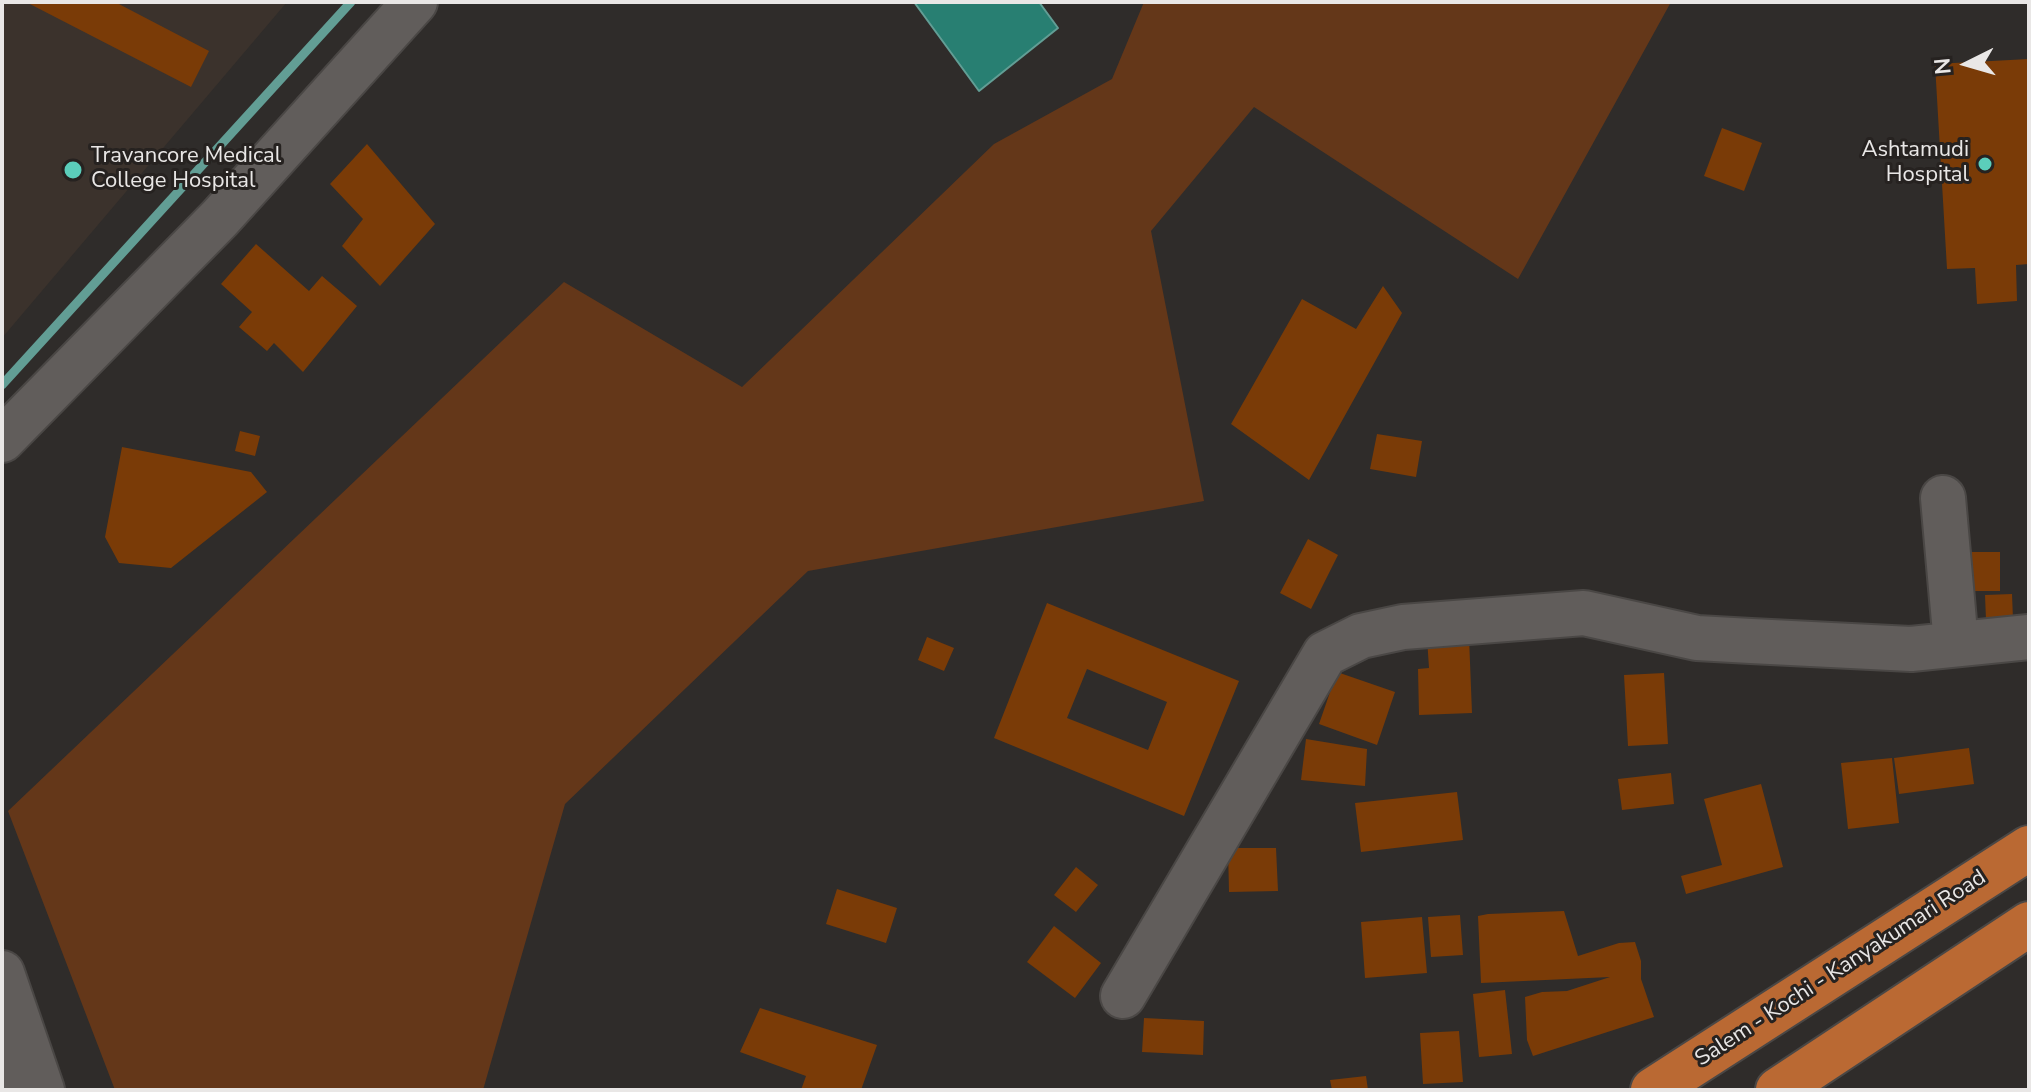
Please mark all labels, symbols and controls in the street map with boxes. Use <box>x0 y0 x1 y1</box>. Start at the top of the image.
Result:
north arrow <box>1927 24 2007 104</box>
text: N <box>1927 57 1959 76</box>
place label: Ashtamudi Hospital <box>1862 138 1969 190</box>
place label: Travancore Medical College Hospital <box>91 144 281 196</box>
marker: Ashtamudi Hospital <box>1976 155 1994 173</box>
marker: Travancore Medical College Hospital <box>62 159 84 181</box>
street label: Salem - Kochi - Kanyakumari Road <box>1691 865 1991 1073</box>

